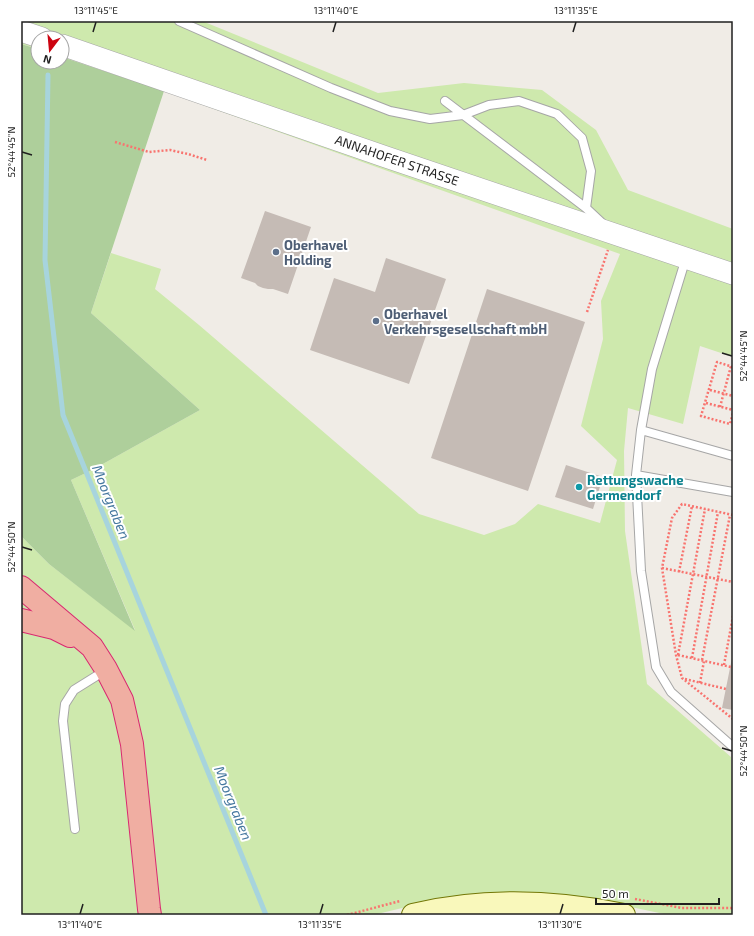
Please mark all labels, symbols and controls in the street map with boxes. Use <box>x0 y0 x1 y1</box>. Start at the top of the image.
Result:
text: 13°11'45"E <box>74 4 118 16</box>
text: 13°11'40"E <box>314 4 359 16</box>
text: 13°11'35"E <box>554 4 598 16</box>
north arrow <box>30 30 70 70</box>
text: N <box>41 53 53 67</box>
text: 52°44'45"N <box>5 127 17 177</box>
street label: ANNAHOFER STRASSE <box>333 131 461 189</box>
place label: Oberhavel Holding <box>284 237 348 268</box>
marker: Oberhavel Holding <box>271 247 281 257</box>
place label: Oberhavel Verkehrsgesellschaft mbH <box>384 306 547 337</box>
marker: Oberhavel Verkehrsgesellschaft mbH <box>371 316 381 326</box>
text: 52°44'45"N <box>737 331 749 381</box>
water label: Moorgraben <box>89 462 134 541</box>
place label: Rettungswache Germendorf <box>587 472 683 503</box>
marker: Rettungswache Germendorf <box>574 482 584 492</box>
text: 52°44'50"N <box>5 522 17 572</box>
text: 52°44'50"N <box>737 726 749 776</box>
water label: Moorgraben <box>211 763 256 842</box>
scale bar <box>596 880 719 906</box>
text: 50 m <box>602 886 629 900</box>
text: 13°11'40"E <box>58 918 103 930</box>
text: 13°11'35"E <box>298 918 342 930</box>
text: 13°11'30"E <box>538 918 582 930</box>

